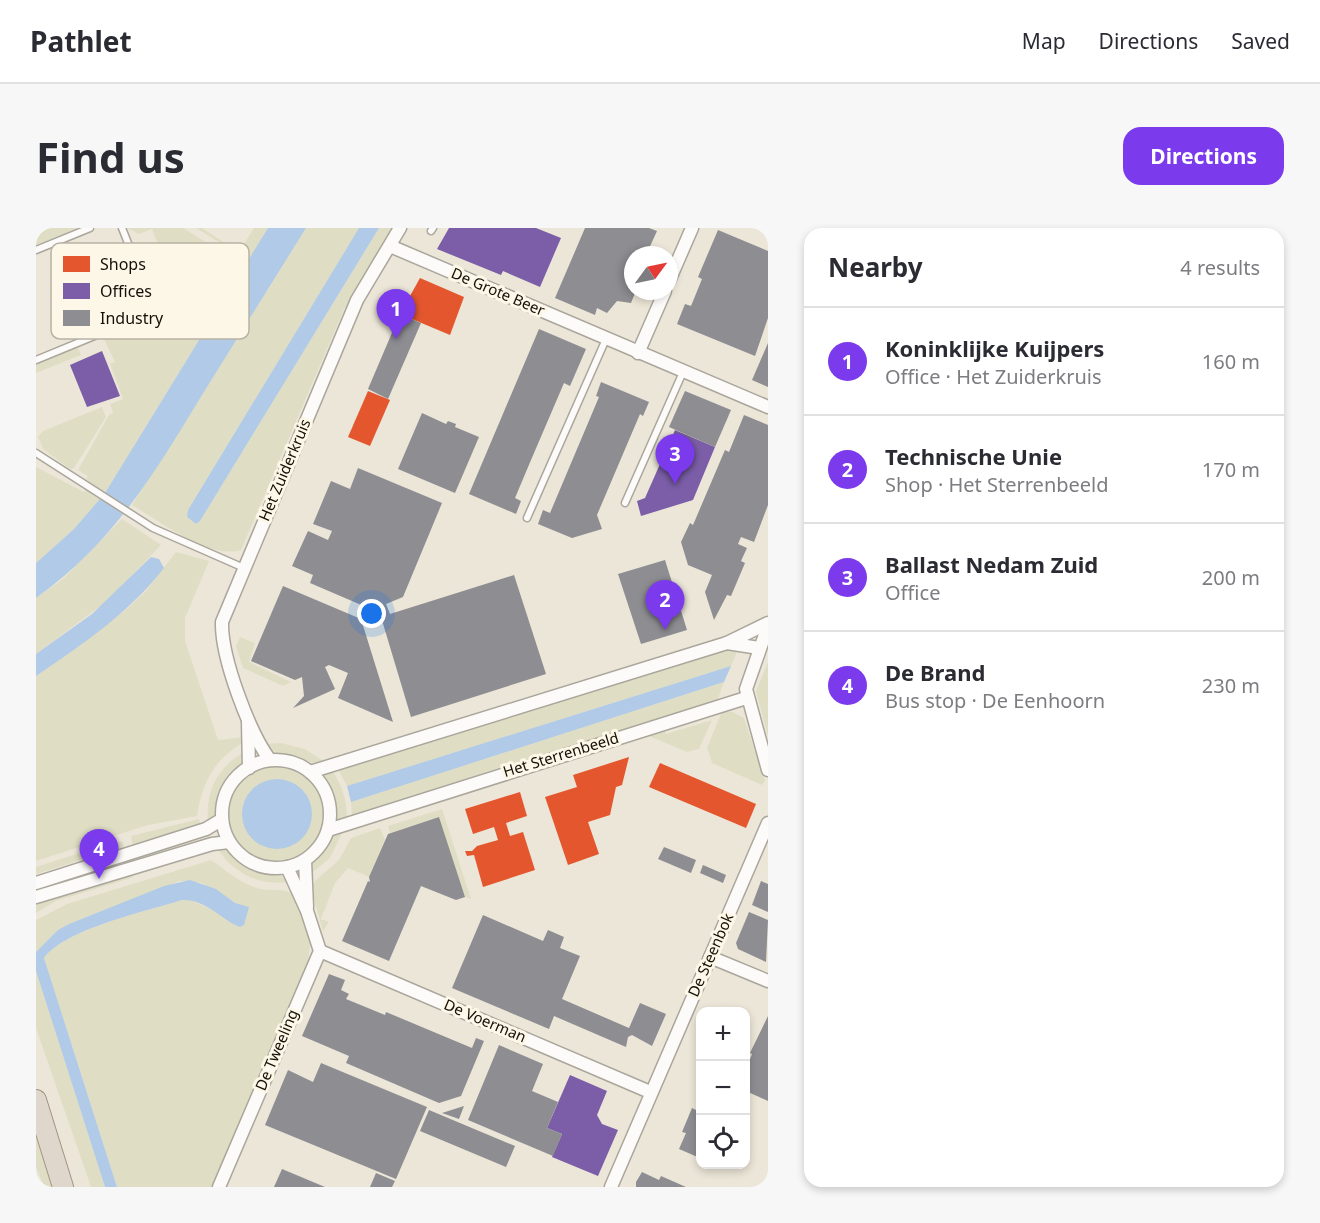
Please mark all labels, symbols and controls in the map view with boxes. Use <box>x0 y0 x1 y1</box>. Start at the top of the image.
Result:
text: Pathlet <box>30 22 132 60</box>
text: Map <box>1022 27 1066 55</box>
text: Directions <box>1099 27 1198 55</box>
text: Saved <box>1231 27 1290 55</box>
button: Directions <box>1123 127 1284 185</box>
text: Find us <box>36 128 185 185</box>
legend <box>51 243 249 339</box>
north arrow <box>624 246 678 300</box>
text: Nearby <box>828 249 923 285</box>
text: Shops <box>100 253 146 275</box>
text: 4 results <box>1180 254 1260 281</box>
street label: De Grote Beer <box>449 262 548 320</box>
text: Offices <box>100 280 152 302</box>
pin: 1 <box>376 290 416 339</box>
text: Industry <box>100 307 164 329</box>
text: Koninklijke Kuijpers <box>885 333 1104 363</box>
text: 1 <box>842 348 853 375</box>
text: 160 m <box>1202 348 1260 375</box>
text: Office · Het Zuiderkruis <box>885 363 1102 390</box>
street label: Het Zuiderkruis <box>254 416 315 524</box>
pin: 3 <box>656 434 694 484</box>
text: Technische Unie <box>885 441 1062 471</box>
text: 2 <box>842 456 853 483</box>
text: 170 m <box>1202 456 1260 483</box>
text: Shop · Het Sterrenbeeld <box>885 471 1109 498</box>
text: Ballast Nedam Zuid <box>885 549 1098 579</box>
text: 3 <box>842 564 853 591</box>
text: 200 m <box>1202 564 1260 591</box>
text: Office <box>885 579 940 606</box>
pin: 2 <box>646 580 684 630</box>
your location <box>357 599 386 628</box>
text: De Brand <box>885 657 985 687</box>
text: 4 <box>842 672 853 699</box>
text: 230 m <box>1202 672 1260 699</box>
text: Bus stop · De Eenhoorn <box>885 687 1105 714</box>
street label: Het Sterrenbeeld <box>500 727 621 781</box>
pin: 4 <box>80 830 118 879</box>
street label: De Steenbok <box>683 910 737 1000</box>
street label: De Voerman <box>441 994 530 1046</box>
street label: De Tweeling <box>250 1006 302 1093</box>
map controls <box>696 1007 750 1169</box>
button: + <box>696 1007 750 1061</box>
button: − <box>696 1061 750 1115</box>
button: locate <box>696 1115 750 1169</box>

